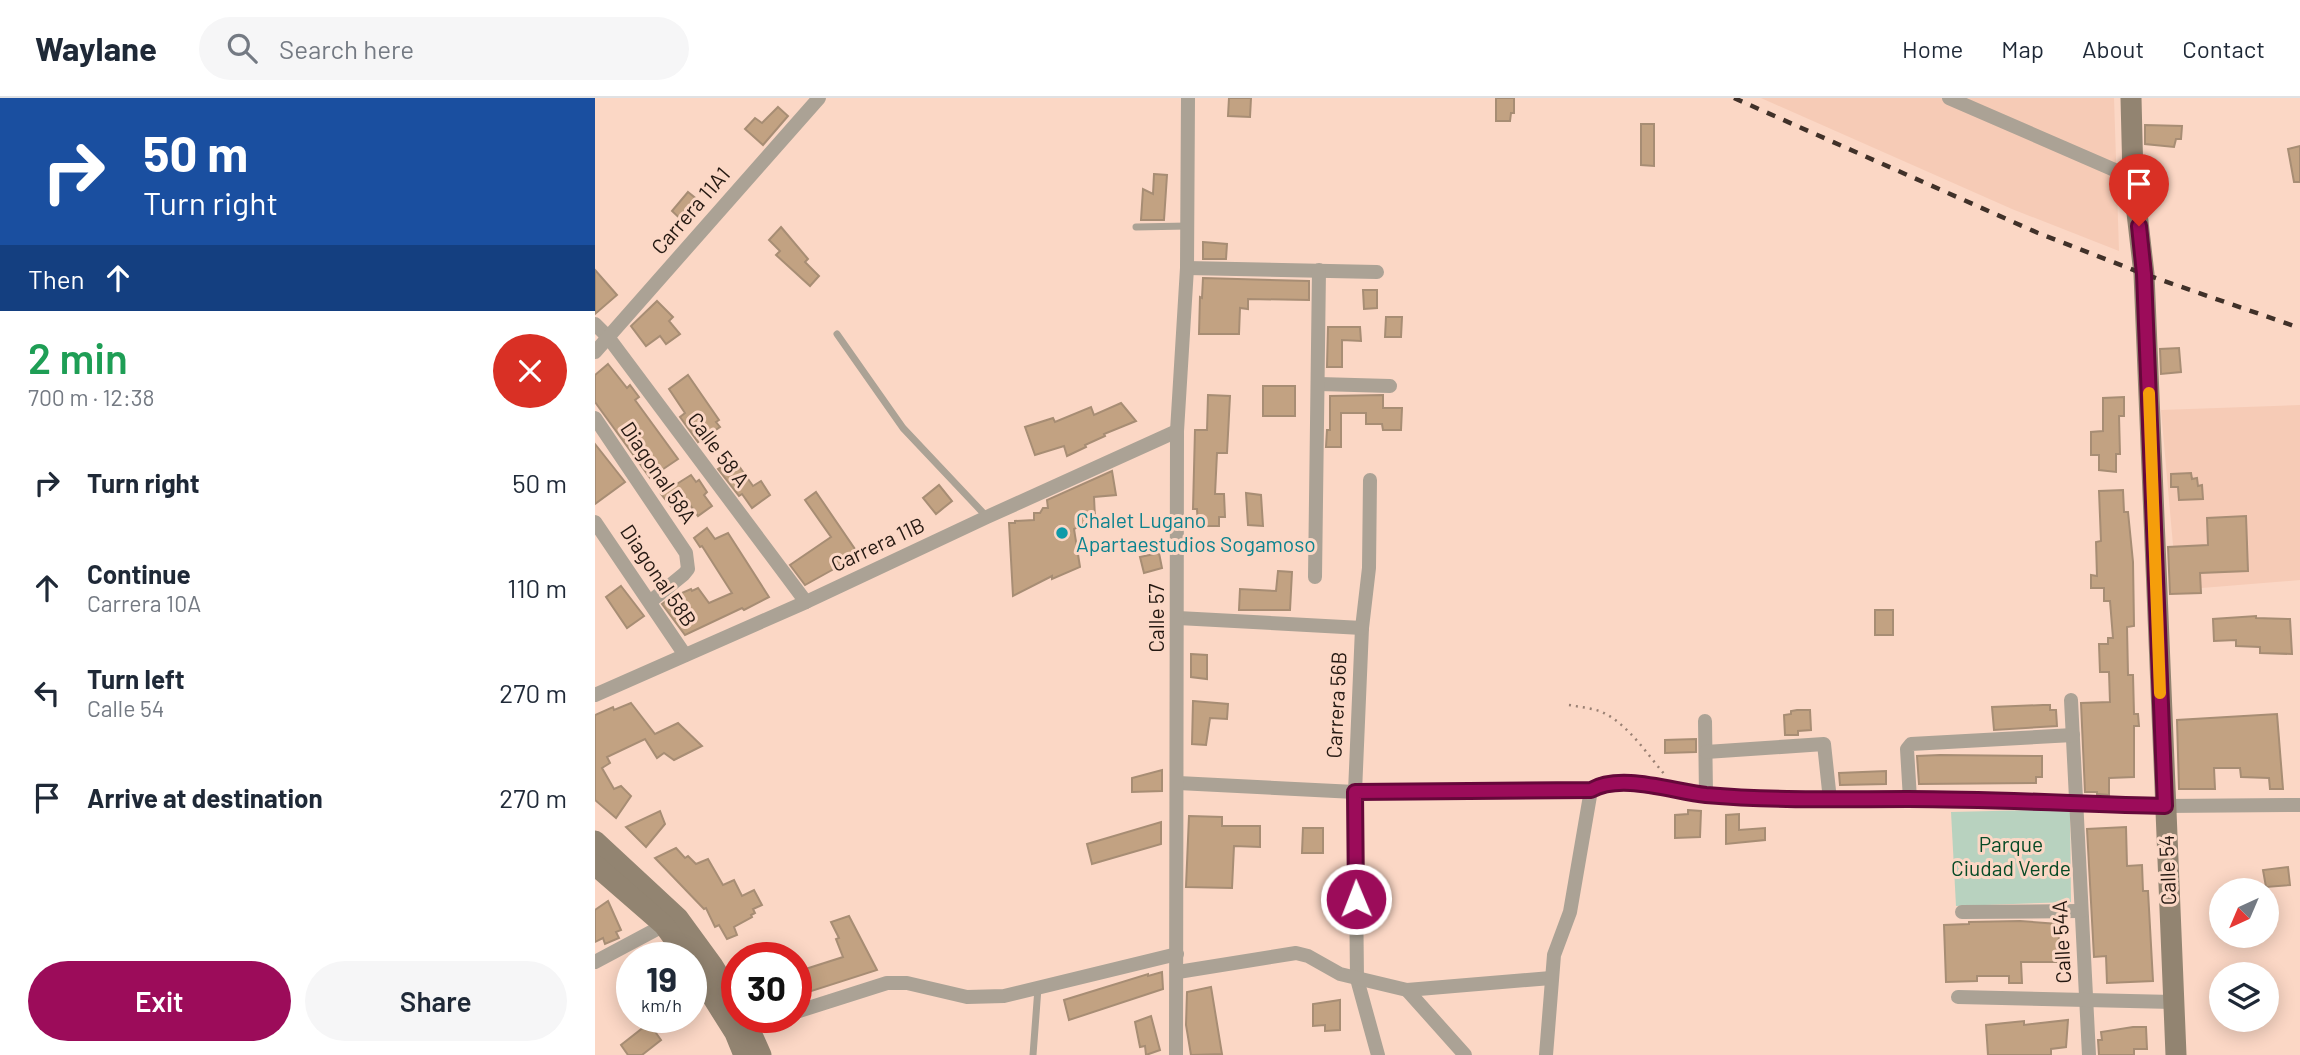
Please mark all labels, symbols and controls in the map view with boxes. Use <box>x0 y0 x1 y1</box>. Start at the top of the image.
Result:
search box <box>199 17 689 80</box>
text: Waylane <box>35 28 157 68</box>
icon: search <box>223 29 261 67</box>
text: Search here <box>279 33 414 64</box>
text: Home <box>1902 34 1963 63</box>
text: Map <box>2001 34 2044 63</box>
text: About <box>2082 34 2144 63</box>
text: Contact <box>2182 34 2265 63</box>
text: 50 m <box>143 123 248 182</box>
icon: right <box>28 126 119 217</box>
pin <box>2109 154 2169 226</box>
street label: Carrera 11A1 <box>645 161 734 259</box>
icon: arrive <box>2120 165 2158 203</box>
text: Turn right <box>143 183 278 221</box>
icon: ahead <box>99 259 137 297</box>
text: Then <box>28 263 85 294</box>
text: 2 min <box>28 332 128 382</box>
button: close <box>493 334 567 408</box>
text: 700 m · 12:38 <box>28 383 155 411</box>
street label: Calle 58 A <box>683 407 756 492</box>
street label: Diagonal 58A <box>616 417 703 528</box>
icon: right <box>28 464 66 502</box>
text: Turn right <box>87 467 200 498</box>
text: 50 m <box>512 467 567 498</box>
place label: Chalet Lugano Apartaestudios Sogamoso <box>1076 507 1316 556</box>
street label: Carrera 11B <box>827 511 928 576</box>
street label: Diagonal 58B <box>616 519 703 631</box>
marker: Chalet Lugano Apartaestudios Sogamoso <box>1054 525 1070 541</box>
text: Continue <box>87 558 191 589</box>
icon: ahead <box>28 569 66 607</box>
text: 110 m <box>507 572 567 603</box>
street label: Calle 57 <box>1143 583 1168 653</box>
text: Carrera 10A <box>87 589 201 617</box>
street label: Carrera 56B <box>1320 651 1351 759</box>
text: Turn left <box>87 663 185 694</box>
icon: left <box>28 674 66 712</box>
text: 270 m <box>499 677 567 708</box>
text: Calle 54 <box>87 694 165 722</box>
icon: arrive <box>28 779 66 817</box>
text: Arrive at destination <box>87 782 323 813</box>
text: 270 m <box>499 782 567 813</box>
park label: Parque Ciudad Verde <box>1951 831 2071 880</box>
street label: Calle 54 <box>2153 834 2180 906</box>
position arrow <box>1319 862 1393 936</box>
north arrow <box>2209 878 2279 948</box>
map controls <box>2209 878 2279 1032</box>
street label: Calle 54A <box>2046 899 2075 984</box>
speed limit sign: 30 <box>721 942 812 1033</box>
text: 19 <box>646 957 677 999</box>
button: Exit <box>28 961 291 1041</box>
button: Share <box>305 961 567 1041</box>
button: layers <box>2209 962 2279 1032</box>
text: km/h <box>641 994 682 1016</box>

